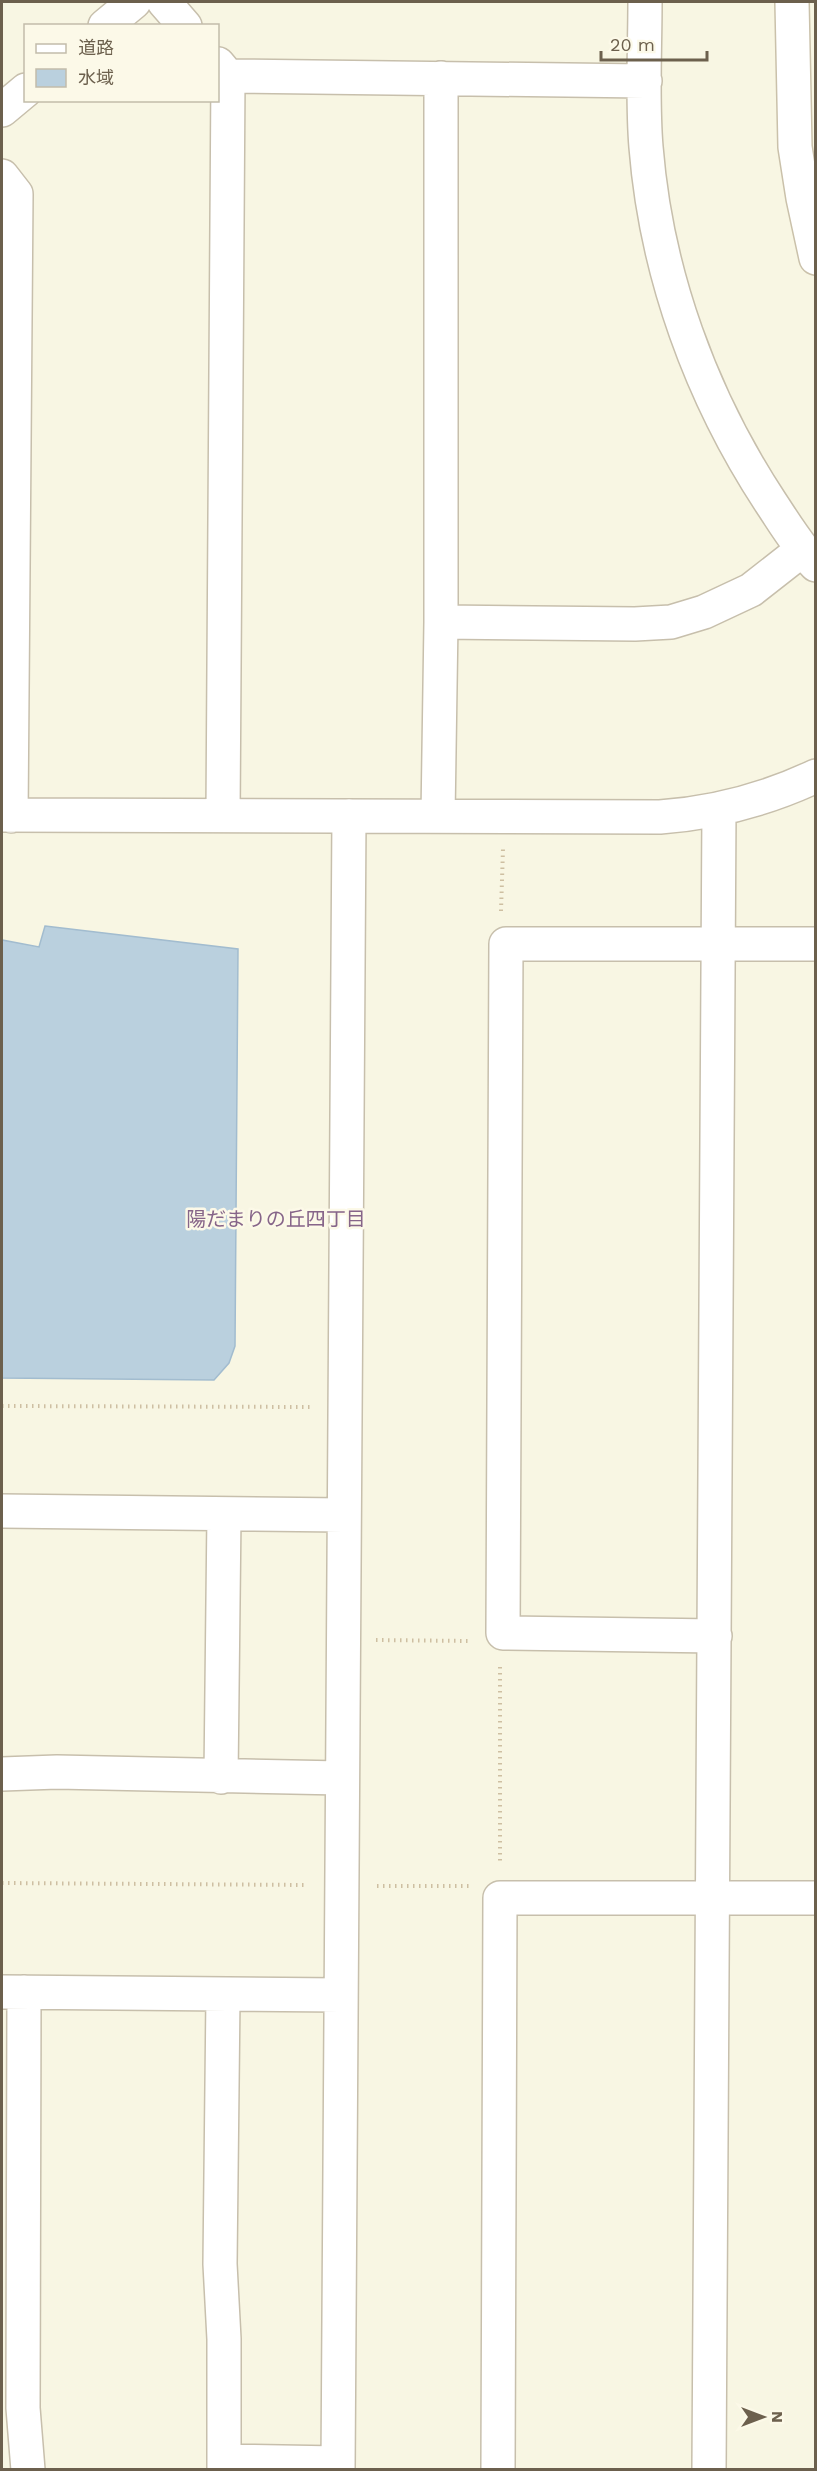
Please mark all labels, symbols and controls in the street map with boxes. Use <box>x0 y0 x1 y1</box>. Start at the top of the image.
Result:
legend <box>24 24 219 102</box>
scale bar <box>601 24 708 62</box>
text: 20 m <box>610 34 655 55</box>
text: 道路 <box>78 37 114 58</box>
text: 水域 <box>78 67 114 88</box>
district label: 陽だまりの丘四丁目 <box>186 1207 366 1231</box>
north arrow <box>733 2387 793 2447</box>
text: N <box>768 2411 787 2423</box>

